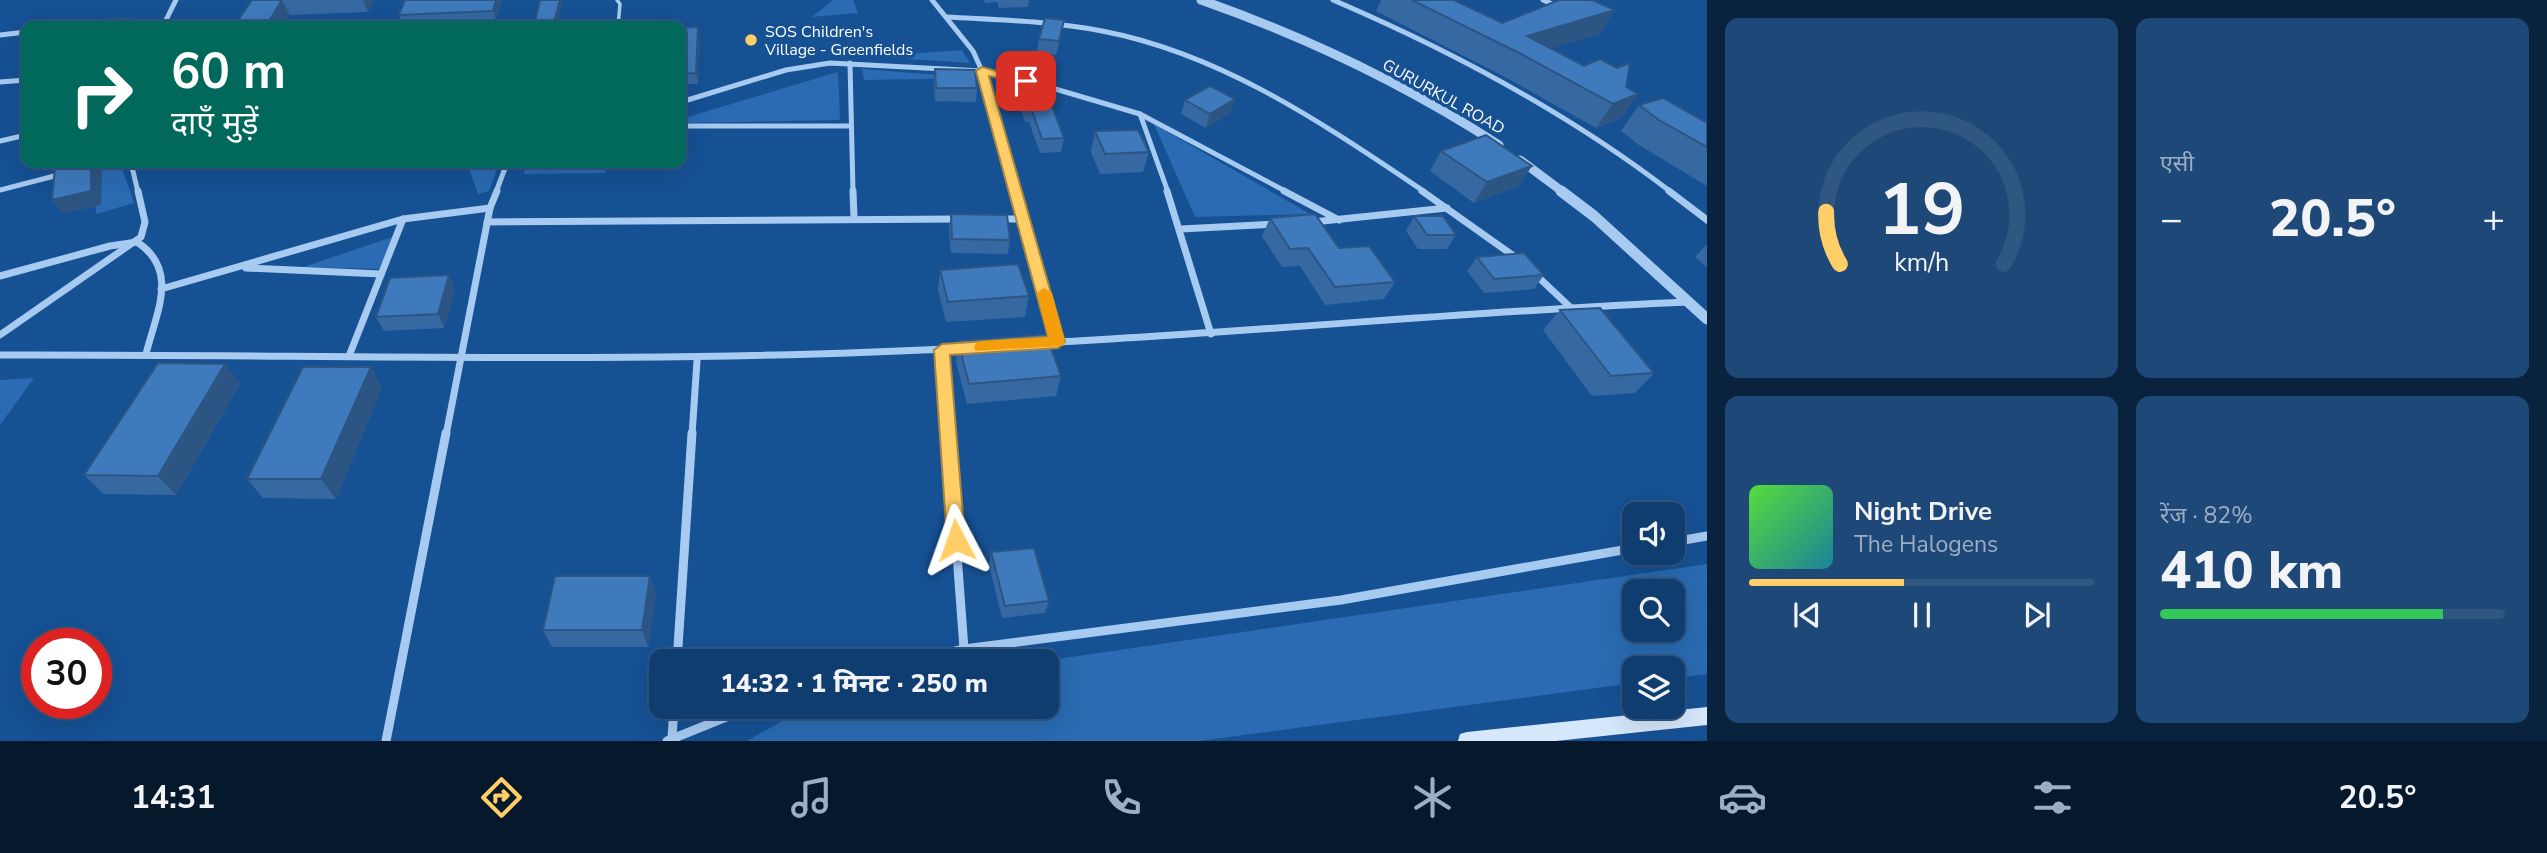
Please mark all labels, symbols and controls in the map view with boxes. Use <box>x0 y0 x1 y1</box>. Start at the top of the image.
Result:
place label: SOS Children's Village - Greenfields <box>764 21 913 61</box>
marker: SOS Children's Village - Greenfields <box>743 32 759 48</box>
text: 60 m <box>171 38 286 105</box>
icon: right <box>56 49 147 140</box>
pin <box>996 51 1056 111</box>
street label: GURURKUL ROAD <box>1378 54 1509 140</box>
icon: arrive <box>1007 62 1045 100</box>
text: दाएँ मुड़ें <box>171 102 258 145</box>
text: एसी <box>2160 148 2194 179</box>
text: 19 <box>1878 160 1965 260</box>
text: 20.5° <box>2269 183 2396 254</box>
text: − <box>2160 194 2183 245</box>
text: + <box>2482 194 2505 245</box>
text: km/h <box>1894 246 1949 280</box>
text: Night Drive <box>1854 494 1992 529</box>
text: रेंज · 82% <box>2160 500 2253 531</box>
map controls <box>1622 502 1685 719</box>
button: sound <box>1622 502 1685 565</box>
position arrow <box>919 503 993 577</box>
text: The Halogens <box>1854 529 1998 560</box>
text: 410 km <box>2160 535 2343 606</box>
button: search <box>1622 579 1685 642</box>
icon: previous <box>1788 596 1826 634</box>
icon: pause <box>1903 596 1941 634</box>
icon: next <box>2018 596 2056 634</box>
speed limit sign: 30 <box>21 628 112 719</box>
button: layers <box>1622 656 1685 719</box>
text: 14:32 · 1 मिनट · 250 m <box>720 666 988 701</box>
icon: directions <box>477 773 526 822</box>
icon: music <box>787 773 836 822</box>
icon: phone <box>1097 773 1146 822</box>
icon: climate <box>1408 773 1457 822</box>
icon: car <box>1718 773 1767 822</box>
icon: filters <box>2028 773 2077 822</box>
text: 14:31 <box>131 776 215 819</box>
text: 20.5° <box>2339 776 2416 819</box>

